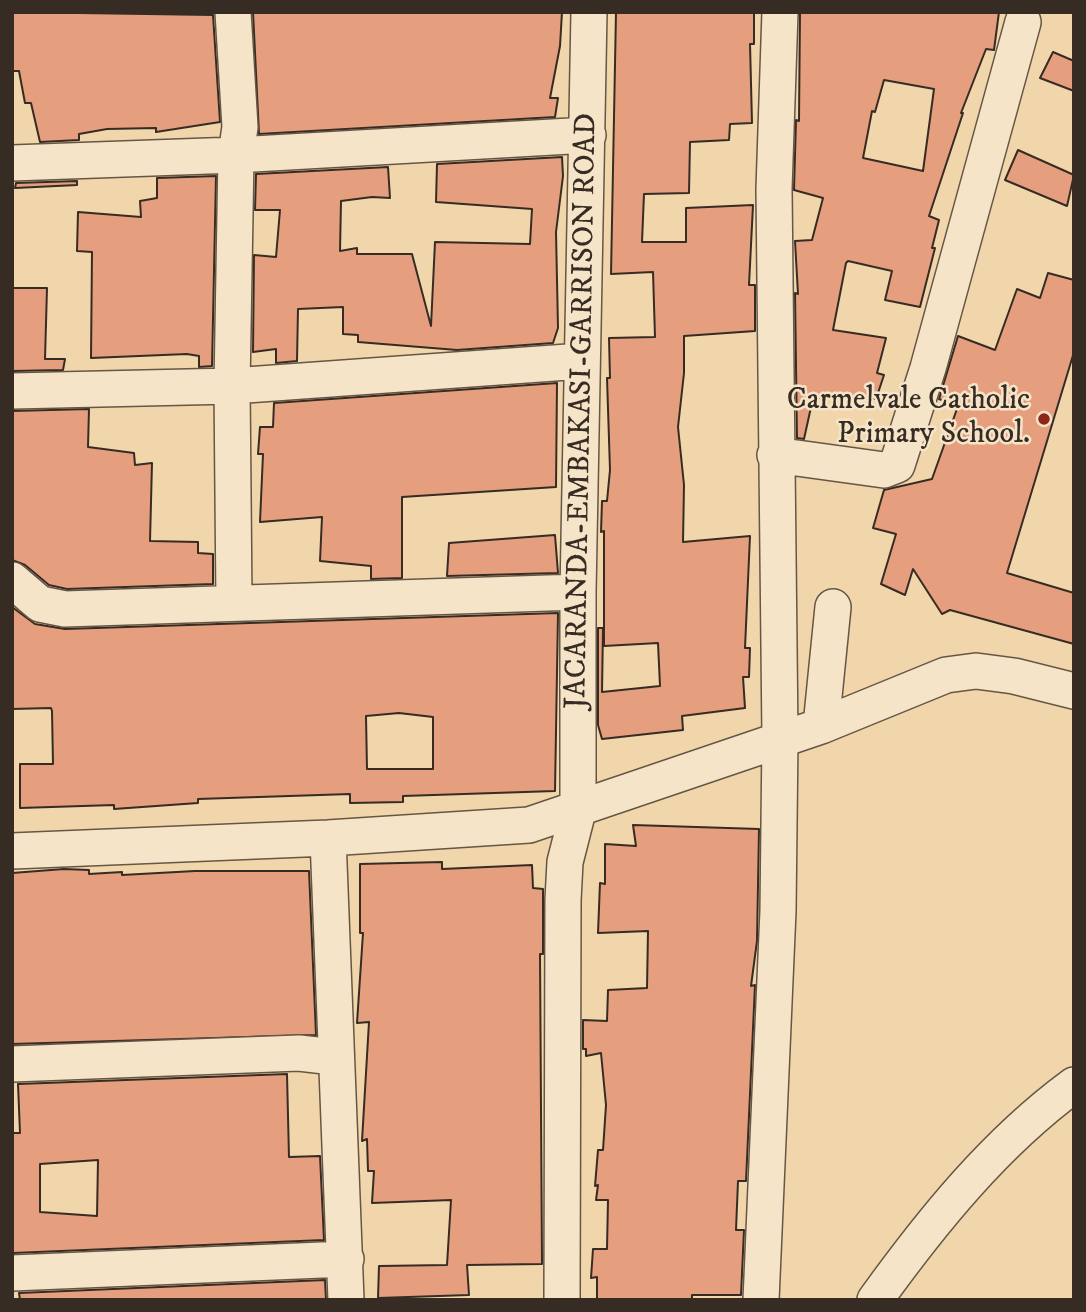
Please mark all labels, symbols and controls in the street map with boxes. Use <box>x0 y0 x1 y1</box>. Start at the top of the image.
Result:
street label: JACARANDA-EMBAKASI-GARRISON ROAD <box>560 113 606 709</box>
place label: Carmelvale Catholic Primary School. <box>787 384 1030 454</box>
marker: Carmelvale Catholic Primary School. <box>1036 411 1052 427</box>

